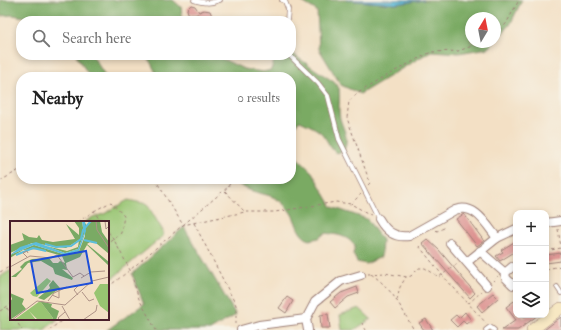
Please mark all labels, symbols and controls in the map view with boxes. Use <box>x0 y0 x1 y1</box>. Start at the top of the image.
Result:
north arrow <box>465 12 501 48</box>
search box <box>16 16 296 60</box>
icon: search <box>30 27 52 49</box>
text: Search here <box>62 29 131 48</box>
text: Nearby <box>32 88 83 109</box>
text: 0 results <box>237 90 280 106</box>
map controls <box>513 210 549 318</box>
button: + <box>513 210 549 246</box>
inset map <box>10 221 109 320</box>
button: − <box>513 246 549 282</box>
button: layers <box>513 282 549 318</box>

